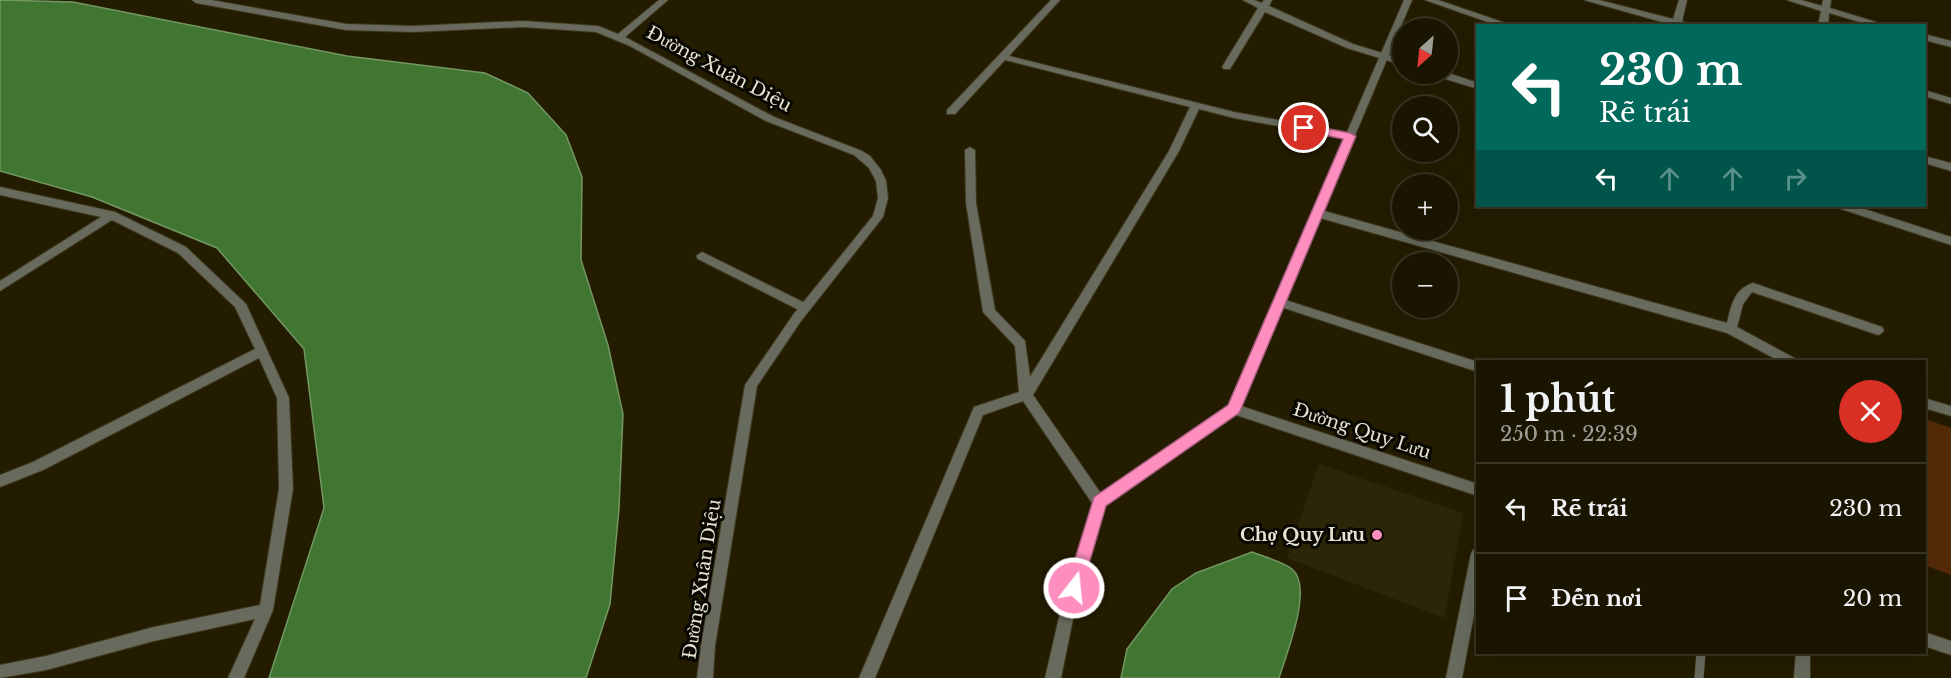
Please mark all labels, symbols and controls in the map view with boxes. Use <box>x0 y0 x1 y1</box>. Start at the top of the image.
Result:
north arrow <box>1392 18 1458 84</box>
map controls <box>1392 18 1458 318</box>
street label: Đường Xuân Diệu <box>643 21 795 117</box>
text: 230 m <box>1599 44 1742 96</box>
icon: left <box>1500 48 1578 126</box>
button: search <box>1392 96 1458 162</box>
text: Rẽ trái <box>1599 96 1691 129</box>
pin <box>1278 102 1329 153</box>
icon: arrive <box>1287 111 1320 144</box>
icon: left <box>1590 162 1623 195</box>
icon: ahead <box>1653 162 1686 195</box>
icon: ahead <box>1716 162 1749 195</box>
icon: right <box>1779 162 1812 195</box>
button: + <box>1392 174 1458 240</box>
button: − <box>1392 252 1458 318</box>
text: 1 phút <box>1500 377 1615 422</box>
button: close <box>1839 380 1902 443</box>
street label: Đường Quy Lưu <box>1290 398 1434 464</box>
text: 250 m · 22:39 <box>1500 422 1638 446</box>
icon: left <box>1500 492 1533 525</box>
text: Rẽ trái <box>1551 495 1627 522</box>
text: 230 m <box>1829 495 1902 522</box>
street label: Đường Xuân Diệu <box>679 498 725 660</box>
place label: Chợ Quy Lưu <box>1240 524 1365 546</box>
marker: Chợ Quy Lưu <box>1370 528 1384 542</box>
position arrow <box>1042 556 1106 620</box>
icon: arrive <box>1500 582 1533 615</box>
text: Đến nơi <box>1551 585 1642 612</box>
text: 20 m <box>1843 585 1902 612</box>

